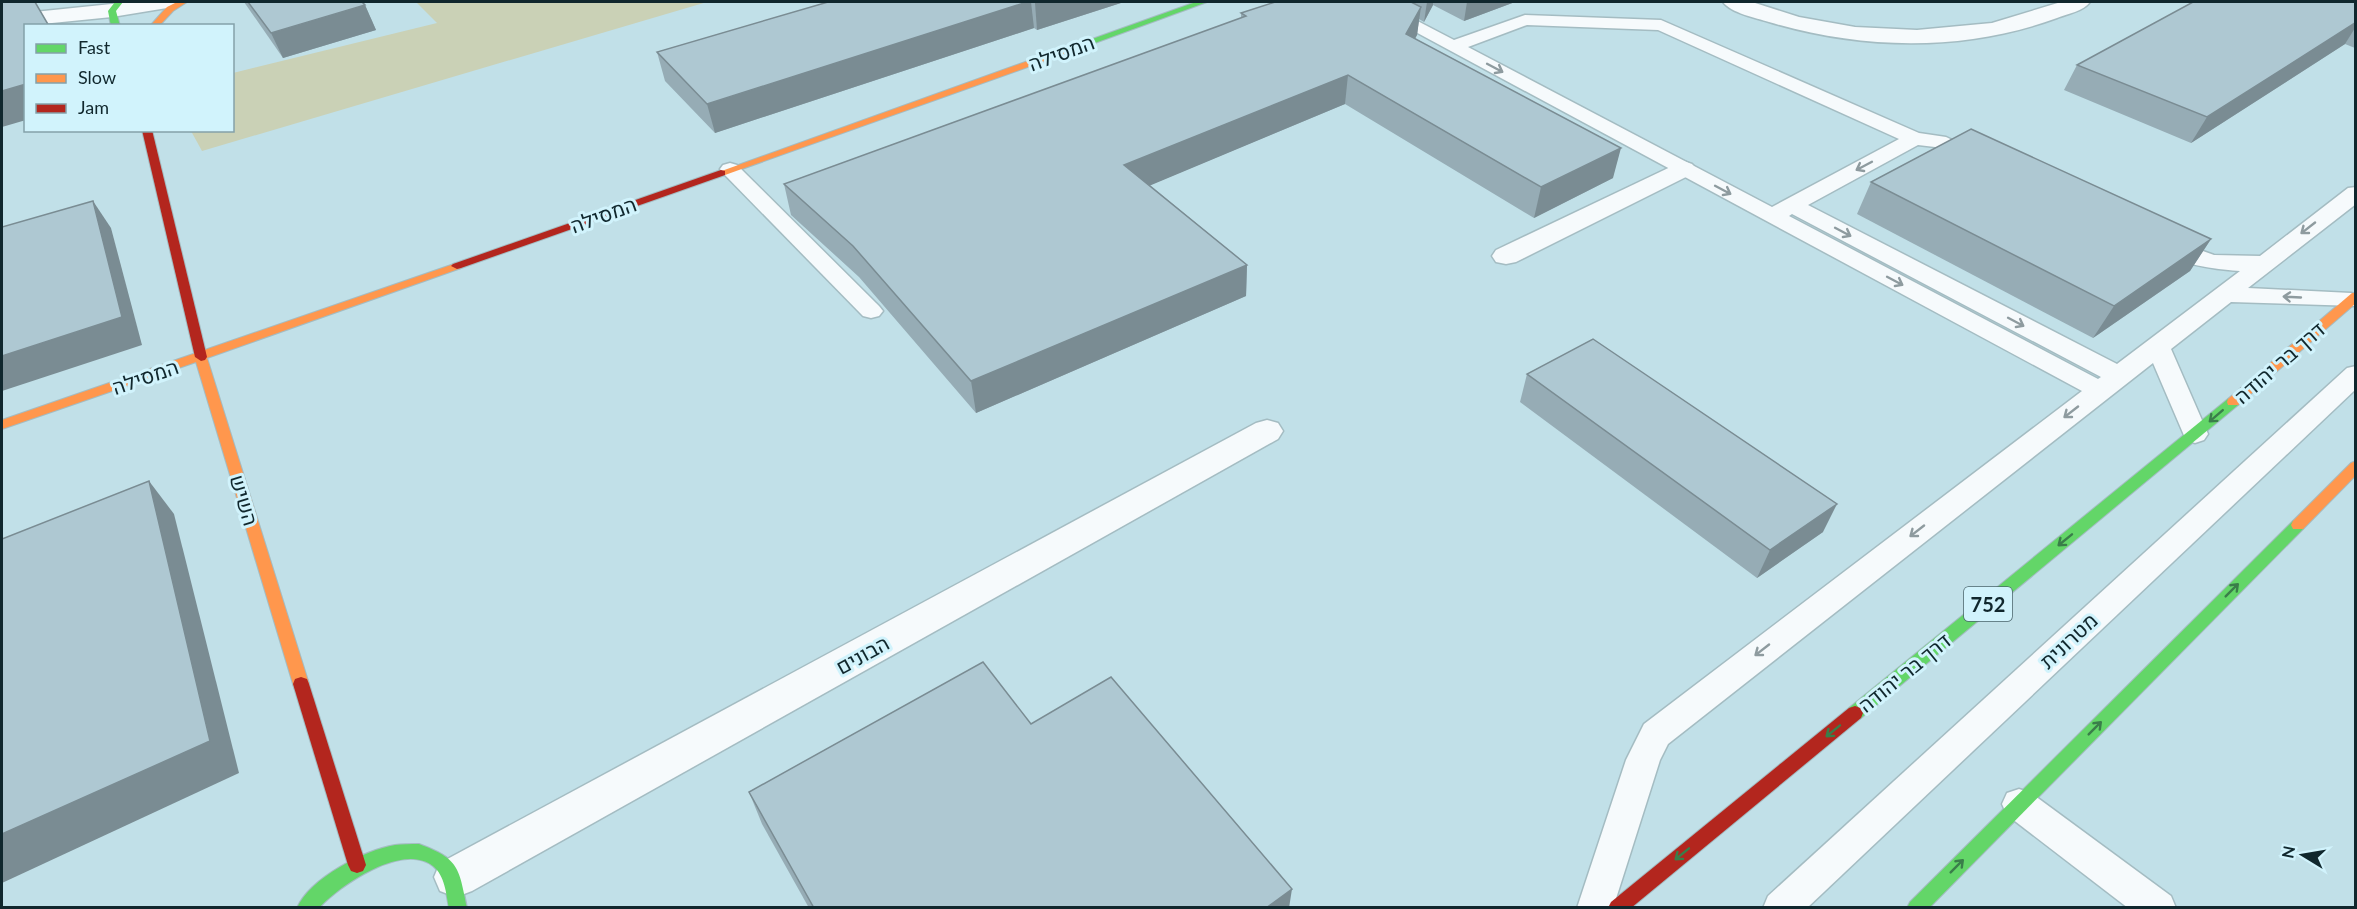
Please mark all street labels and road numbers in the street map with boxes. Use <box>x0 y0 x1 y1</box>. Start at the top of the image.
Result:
street label: המסילה <box>1025 29 1097 75</box>
street label: המסילה <box>567 191 639 237</box>
street label: דרך בר יהודה <box>2229 316 2329 408</box>
street label: המסילה <box>109 353 181 399</box>
street label: השיש <box>225 471 265 529</box>
road number: 752 <box>1964 587 2012 621</box>
street label: מטרונית <box>2034 607 2102 673</box>
street label: דרך בר יהודה <box>1853 627 1955 717</box>
street label: הבונים <box>831 629 893 679</box>

